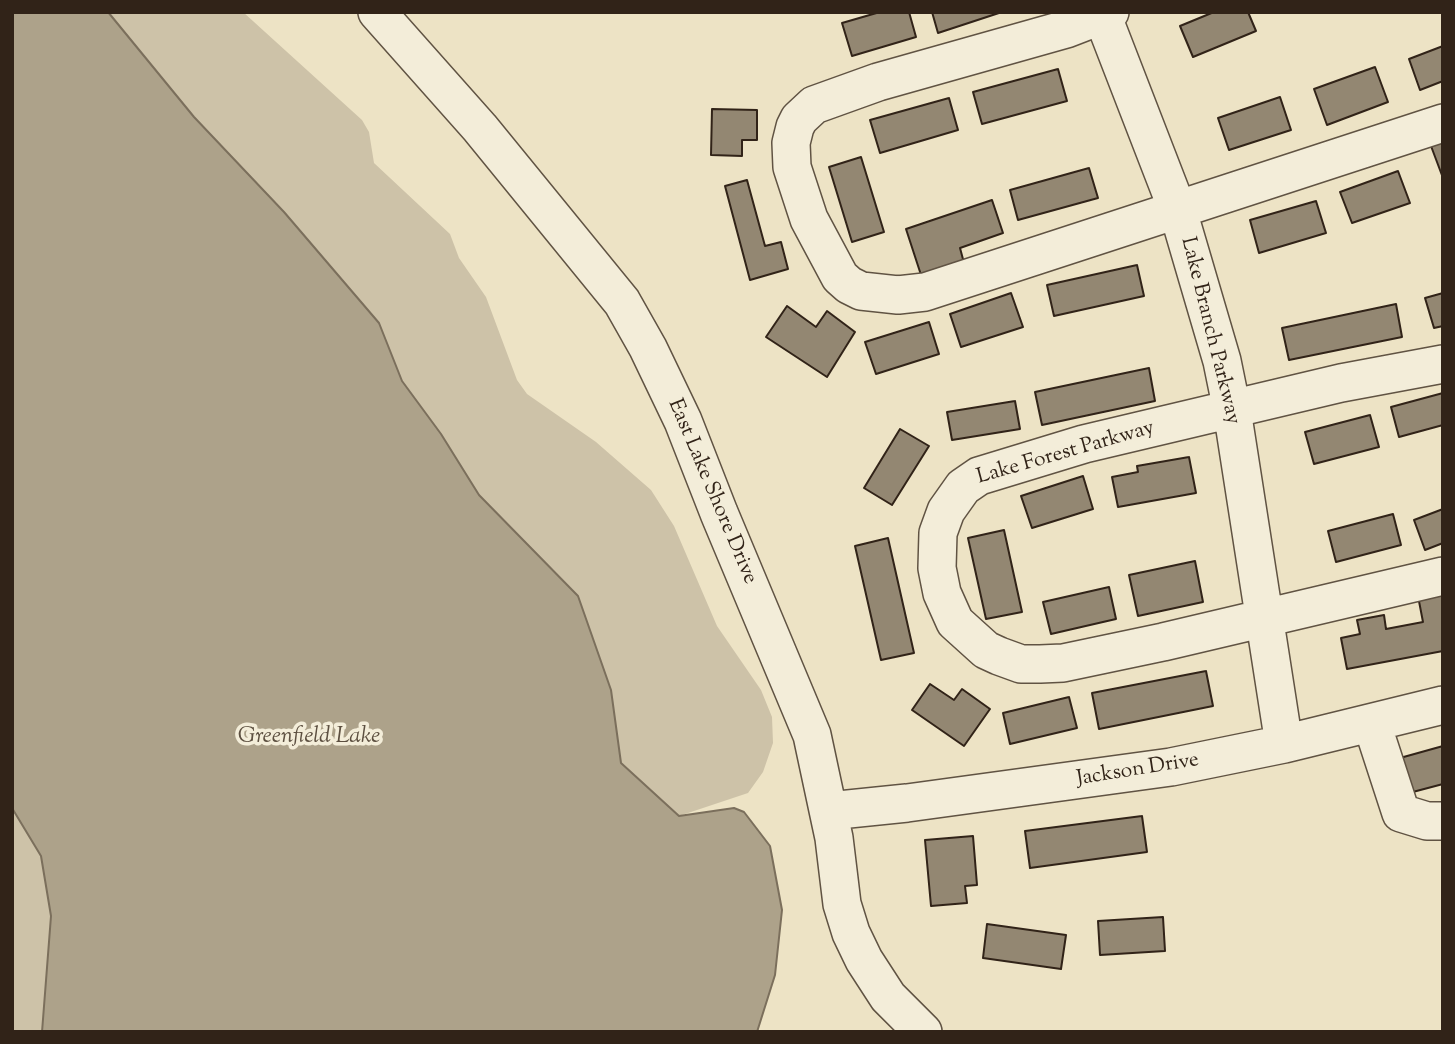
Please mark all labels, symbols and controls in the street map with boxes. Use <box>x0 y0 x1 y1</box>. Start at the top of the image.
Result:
street label: Lake Branch Parkway <box>1174 235 1244 427</box>
street label: East Lake Shore Drive <box>661 396 761 588</box>
street label: Lake Forest Parkway <box>974 417 1158 491</box>
water label: Greenfield Lake <box>238 724 380 752</box>
street label: Jackson Drive <box>1075 749 1201 793</box>

